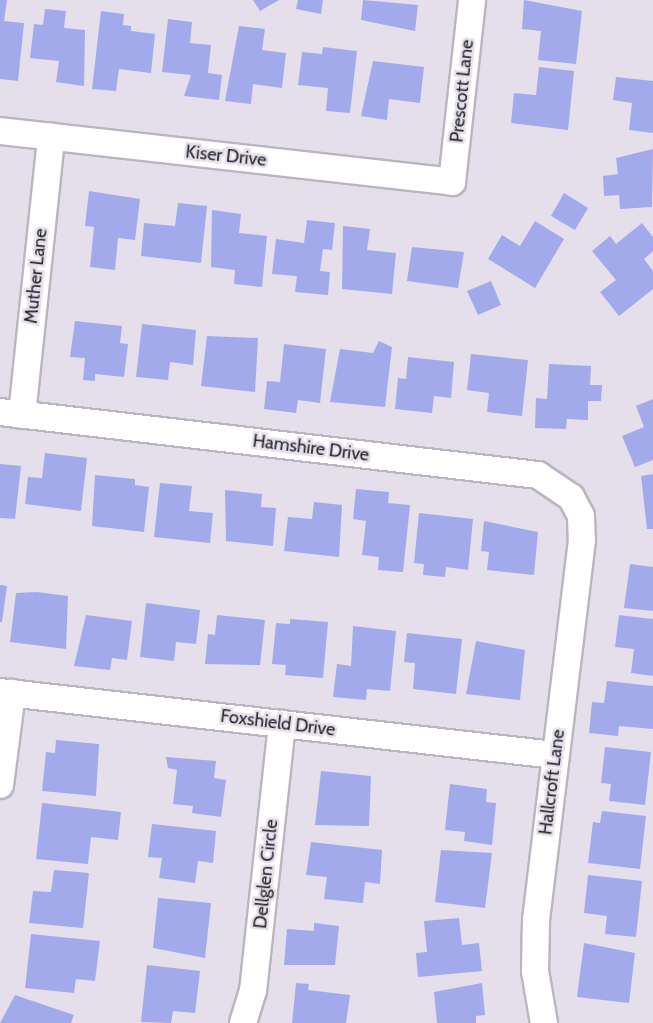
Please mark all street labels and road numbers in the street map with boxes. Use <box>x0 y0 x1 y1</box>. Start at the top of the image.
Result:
street label: Prescott Lane <box>446 39 478 143</box>
street label: Kiser Drive <box>184 141 268 171</box>
street label: Muther Lane <box>20 227 52 325</box>
street label: Hamshire Drive <box>252 430 370 466</box>
street label: Foxshield Drive <box>219 705 337 741</box>
street label: Hallcroft Lane <box>535 728 569 836</box>
street label: Dellglen Circle <box>250 818 282 930</box>

